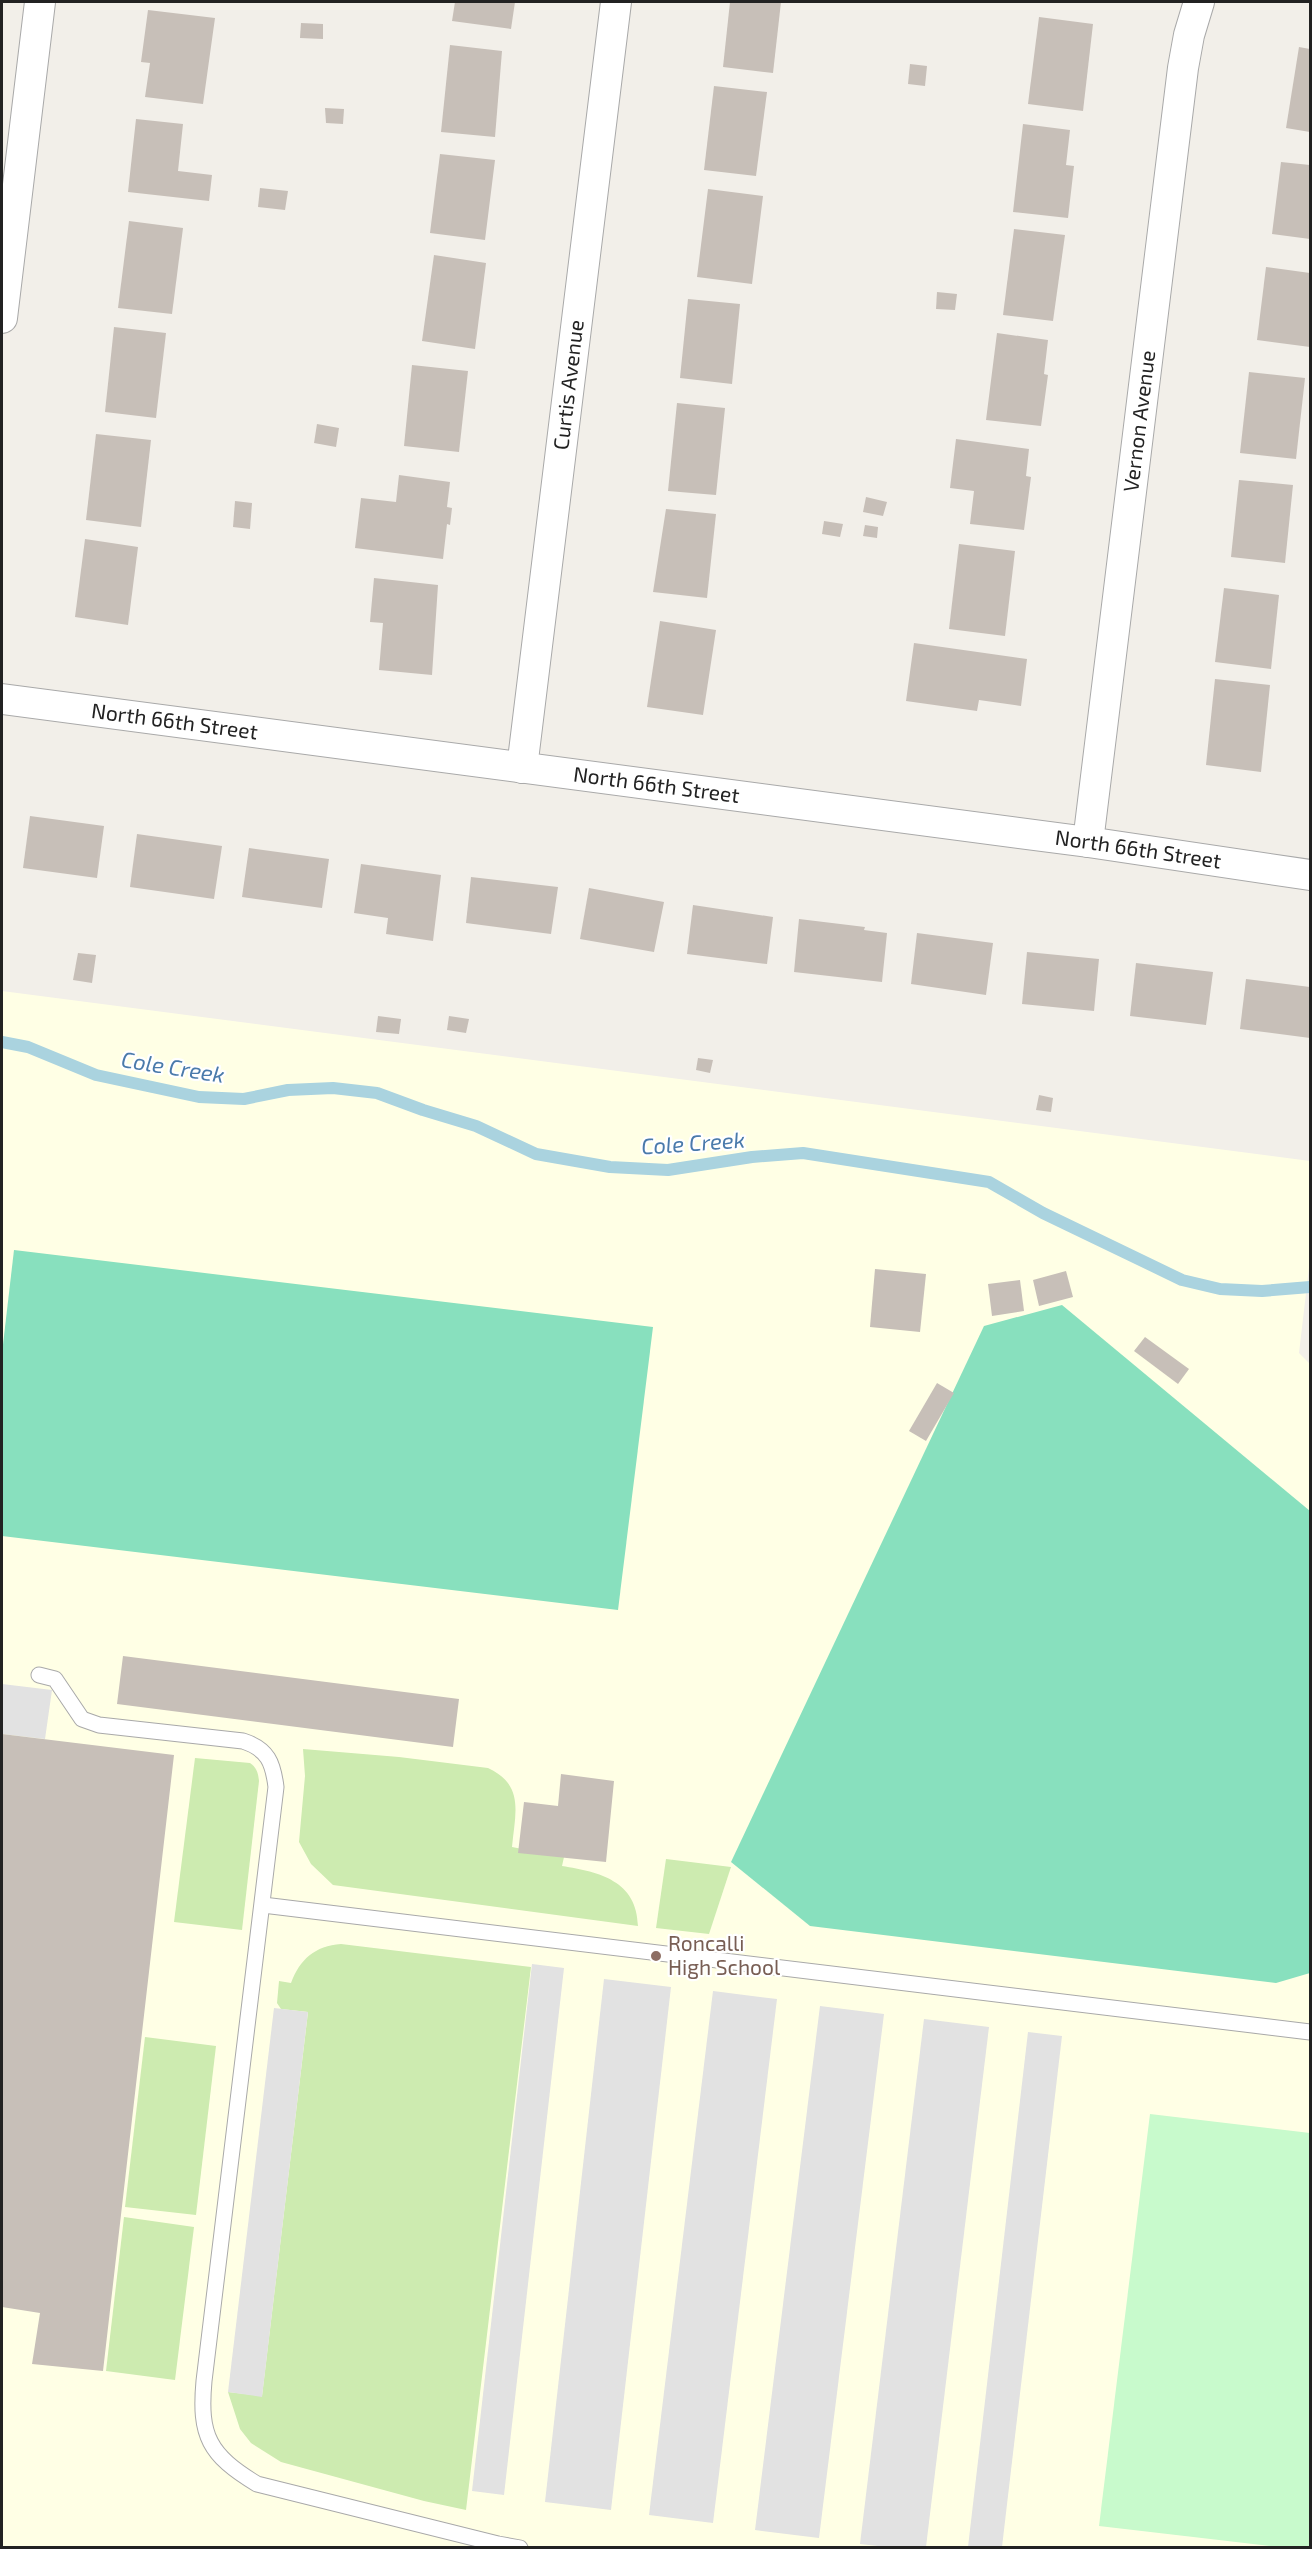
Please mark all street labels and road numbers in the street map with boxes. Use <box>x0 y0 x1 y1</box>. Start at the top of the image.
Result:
street label: Curtis Avenue <box>547 318 588 451</box>
street label: Vernon Avenue <box>1117 349 1159 493</box>
street label: North 66th Street <box>90 697 259 744</box>
street label: North 66th Street <box>572 760 741 807</box>
street label: North 66th Street <box>1054 824 1223 873</box>

